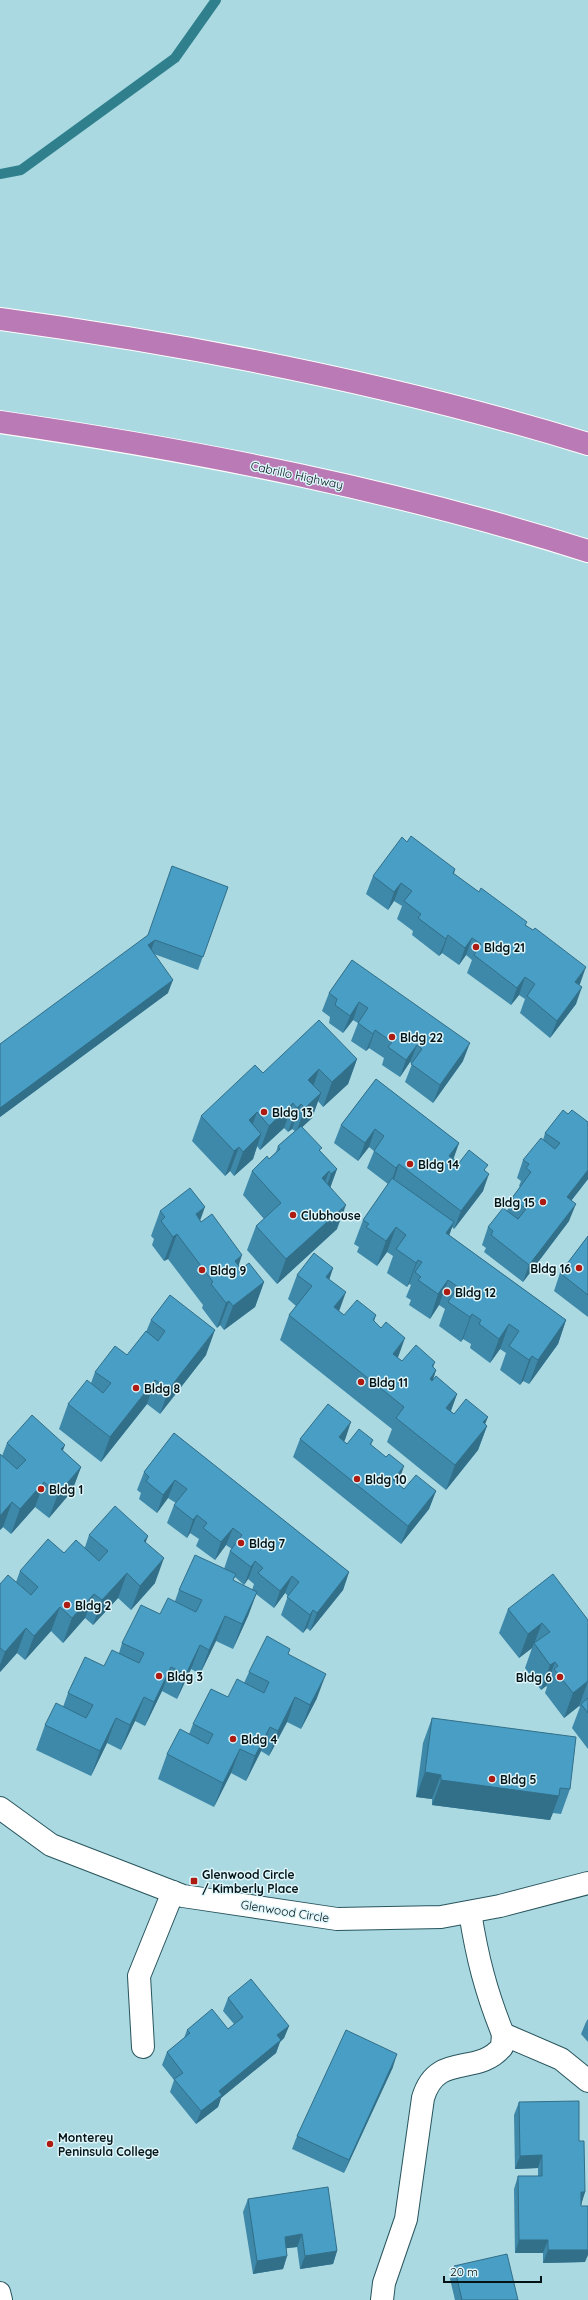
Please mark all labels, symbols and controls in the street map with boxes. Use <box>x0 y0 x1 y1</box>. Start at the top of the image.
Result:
street label: Cabrillo Highway <box>249 458 345 492</box>
place label: Bldg 21 <box>484 940 525 955</box>
marker: Bldg 21 <box>471 942 481 952</box>
place label: Bldg 22 <box>400 1030 443 1045</box>
marker: Bldg 22 <box>387 1032 397 1042</box>
place label: Bldg 13 <box>272 1105 313 1120</box>
marker: Bldg 13 <box>259 1107 269 1117</box>
place label: Bldg 14 <box>418 1157 459 1172</box>
marker: Bldg 14 <box>405 1159 415 1169</box>
place label: Bldg 15 <box>494 1195 535 1210</box>
marker: Bldg 15 <box>538 1197 548 1207</box>
place label: Clubhouse <box>301 1208 361 1223</box>
marker: Clubhouse <box>288 1210 298 1220</box>
place label: Bldg 16 <box>530 1261 571 1276</box>
place label: Bldg 9 <box>210 1263 246 1278</box>
marker: Bldg 16 <box>574 1263 584 1273</box>
marker: Bldg 9 <box>197 1265 207 1275</box>
place label: Bldg 12 <box>455 1285 496 1300</box>
marker: Bldg 12 <box>442 1287 452 1297</box>
place label: Bldg 11 <box>369 1375 408 1390</box>
marker: Bldg 11 <box>356 1377 366 1387</box>
place label: Bldg 8 <box>144 1381 180 1396</box>
marker: Bldg 8 <box>131 1383 141 1393</box>
place label: Bldg 10 <box>365 1472 407 1487</box>
marker: Bldg 10 <box>352 1474 362 1484</box>
place label: Bldg 1 <box>49 1482 83 1497</box>
marker: Bldg 1 <box>36 1484 46 1494</box>
place label: Bldg 7 <box>249 1536 285 1551</box>
marker: Bldg 7 <box>236 1538 246 1548</box>
place label: Bldg 2 <box>75 1598 111 1613</box>
marker: Bldg 2 <box>62 1600 72 1610</box>
place label: Bldg 3 <box>167 1669 203 1684</box>
place label: Bldg 6 <box>516 1670 552 1685</box>
marker: Bldg 3 <box>154 1671 164 1681</box>
marker: Bldg 6 <box>555 1672 565 1682</box>
place label: Bldg 4 <box>241 1732 278 1747</box>
marker: Bldg 4 <box>228 1734 238 1744</box>
place label: Bldg 5 <box>500 1772 536 1787</box>
marker: Bldg 5 <box>487 1774 497 1784</box>
place label: Glenwood Circle / Kimberly Place <box>202 1867 299 1896</box>
marker: Glenwood Circle / Kimberly Place <box>189 1876 199 1886</box>
street label: Glenwood Circle <box>240 1897 330 1925</box>
place label: Monterey Peninsula College <box>58 2130 159 2159</box>
marker: Monterey Peninsula College <box>45 2139 55 2149</box>
scale bar <box>444 2258 541 2284</box>
text: 20 m <box>450 2264 478 2279</box>

